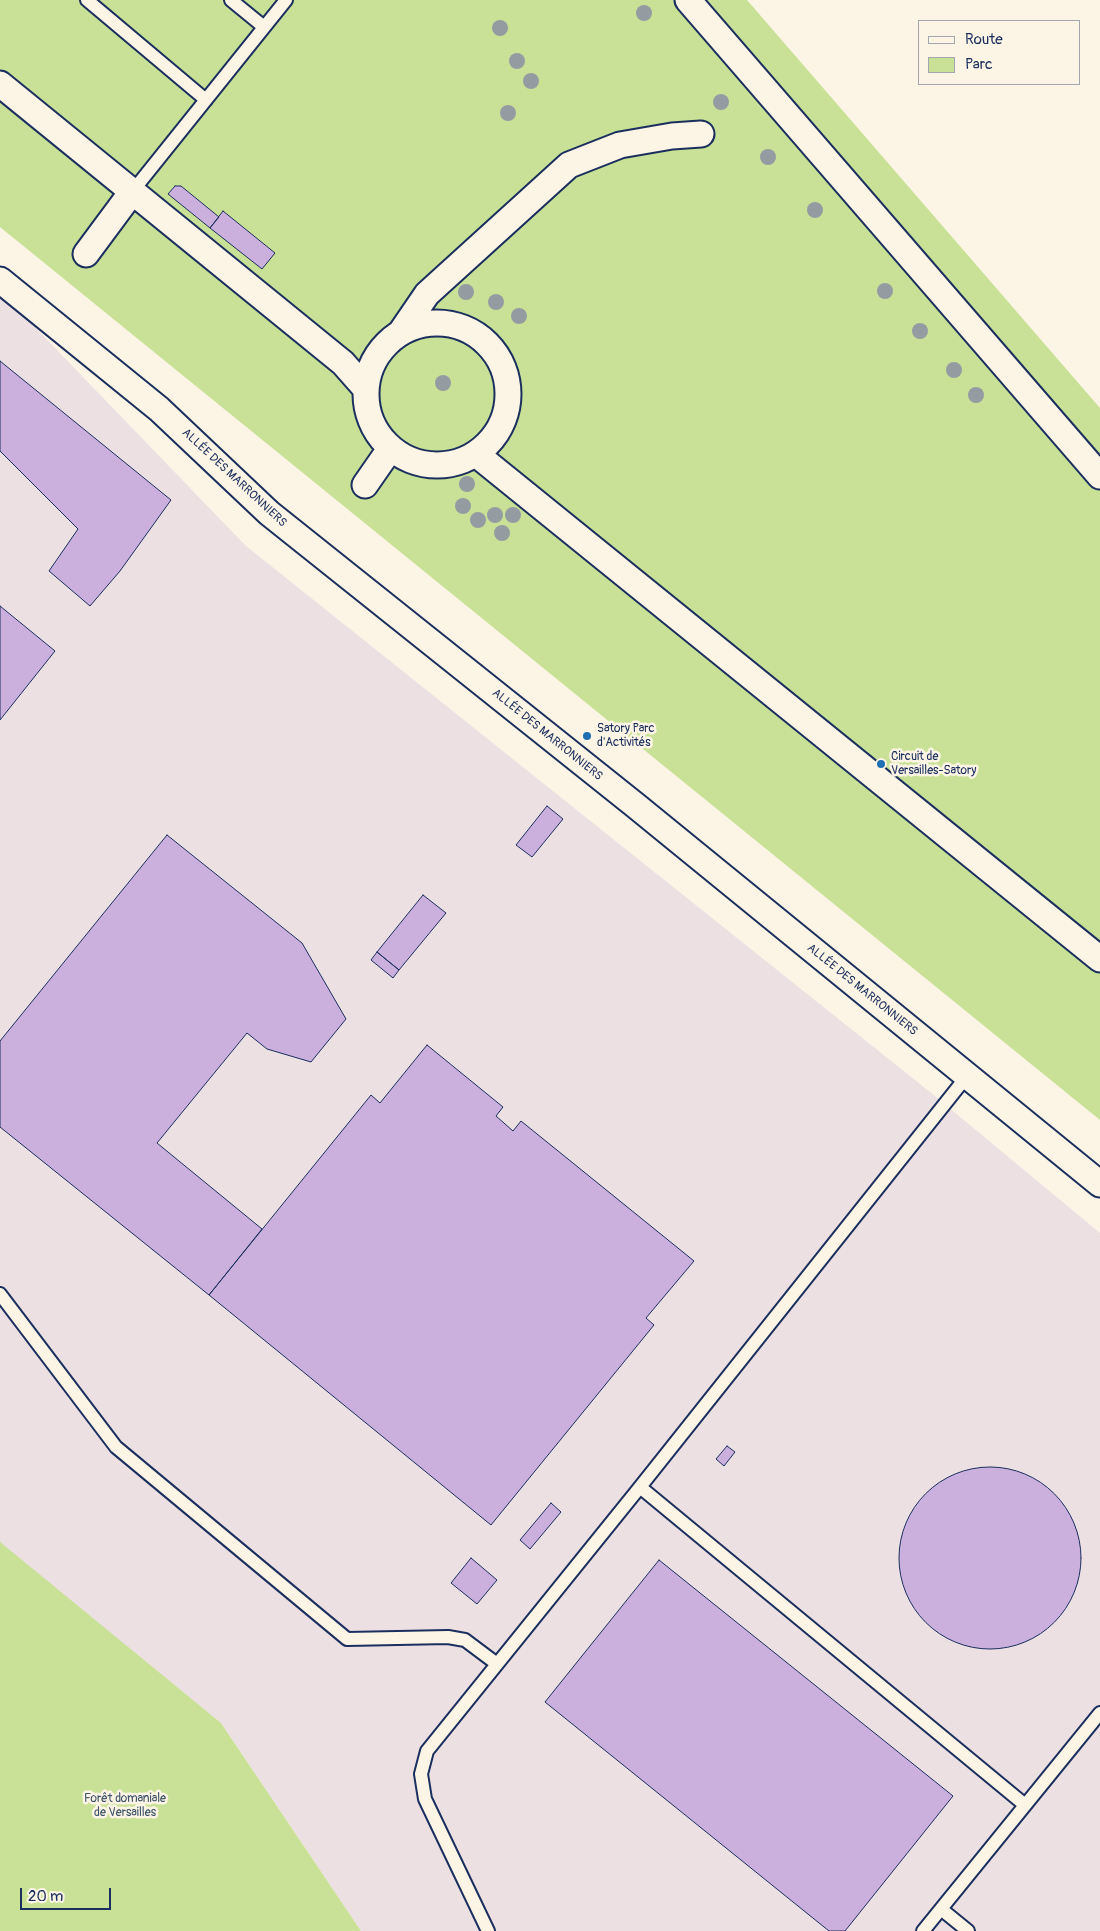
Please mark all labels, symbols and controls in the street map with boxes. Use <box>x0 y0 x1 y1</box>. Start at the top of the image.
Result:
legend <box>918 20 1080 85</box>
text: Route <box>965 30 1003 49</box>
text: Parc <box>965 55 993 74</box>
street label: ALLÉE DES MARRONNIERS <box>179 426 289 530</box>
street label: ALLÉE DES MARRONNIERS <box>489 686 605 784</box>
place label: Satory Parc d'Activités <box>597 722 655 750</box>
marker: Satory Parc d'Activités <box>581 730 593 742</box>
place label: Circuit de Versailles-Satory <box>891 750 976 778</box>
marker: Circuit de Versailles-Satory <box>875 758 887 770</box>
street label: ALLÉE DES MARRONNIERS <box>804 941 920 1039</box>
park label: Forêt domaniale de Versailles <box>84 1792 166 1820</box>
scale bar <box>22 1878 114 1910</box>
text: 20 m <box>28 1887 63 1906</box>

